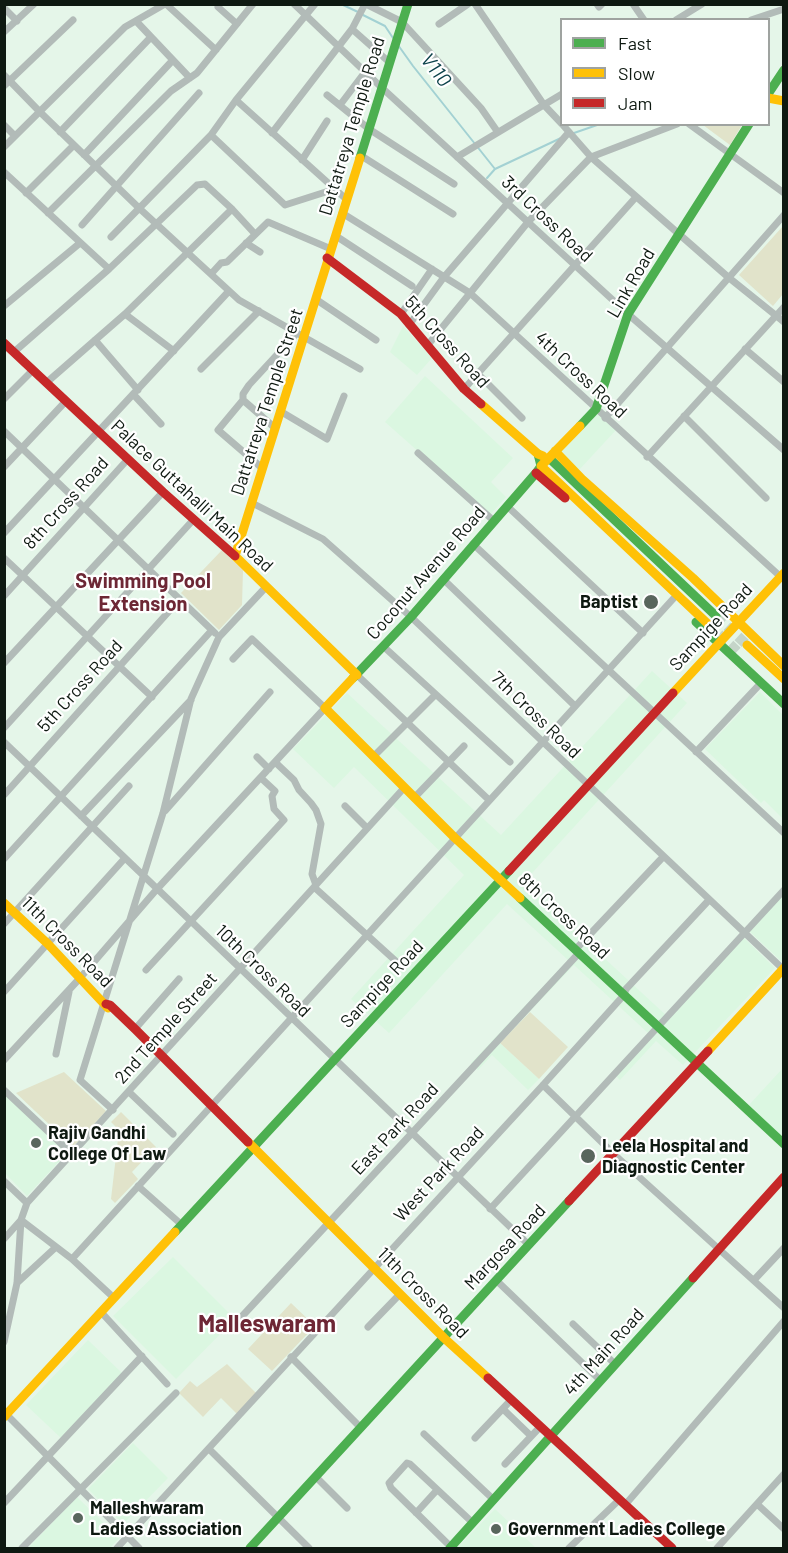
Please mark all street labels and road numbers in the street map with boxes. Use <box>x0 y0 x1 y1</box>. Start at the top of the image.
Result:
street label: Dattatreya Temple Road <box>314 34 390 218</box>
street label: 3rd Cross Road <box>497 171 597 267</box>
street label: Link Road <box>602 244 660 322</box>
street label: 5th Cross Road <box>400 291 494 393</box>
street label: Dattatreya Temple Street <box>227 306 307 498</box>
street label: 4th Cross Road <box>531 327 631 423</box>
street label: Palace Guttahalli Main Road <box>106 415 278 577</box>
street label: 8th Cross Road <box>19 452 113 554</box>
street label: Coconut Avenue Road <box>362 502 490 644</box>
street label: Sampige Road <box>665 579 757 675</box>
street label: 5th Cross Road <box>33 635 127 737</box>
street label: 7th Cross Road <box>487 667 585 763</box>
street label: 8th Cross Road <box>514 868 614 964</box>
street label: 11th Cross Road <box>17 892 117 992</box>
street label: 10th Cross Road <box>211 920 315 1022</box>
street label: Sampige Road <box>336 936 428 1032</box>
street label: 2nd Temple Street <box>110 968 222 1088</box>
street label: East Park Road <box>347 1079 443 1179</box>
street label: West Park Road <box>390 1122 488 1226</box>
street label: Margosa Road <box>460 1200 550 1294</box>
street label: 11th Cross Road <box>373 1243 473 1343</box>
street label: 4th Main Road <box>559 1304 649 1400</box>

